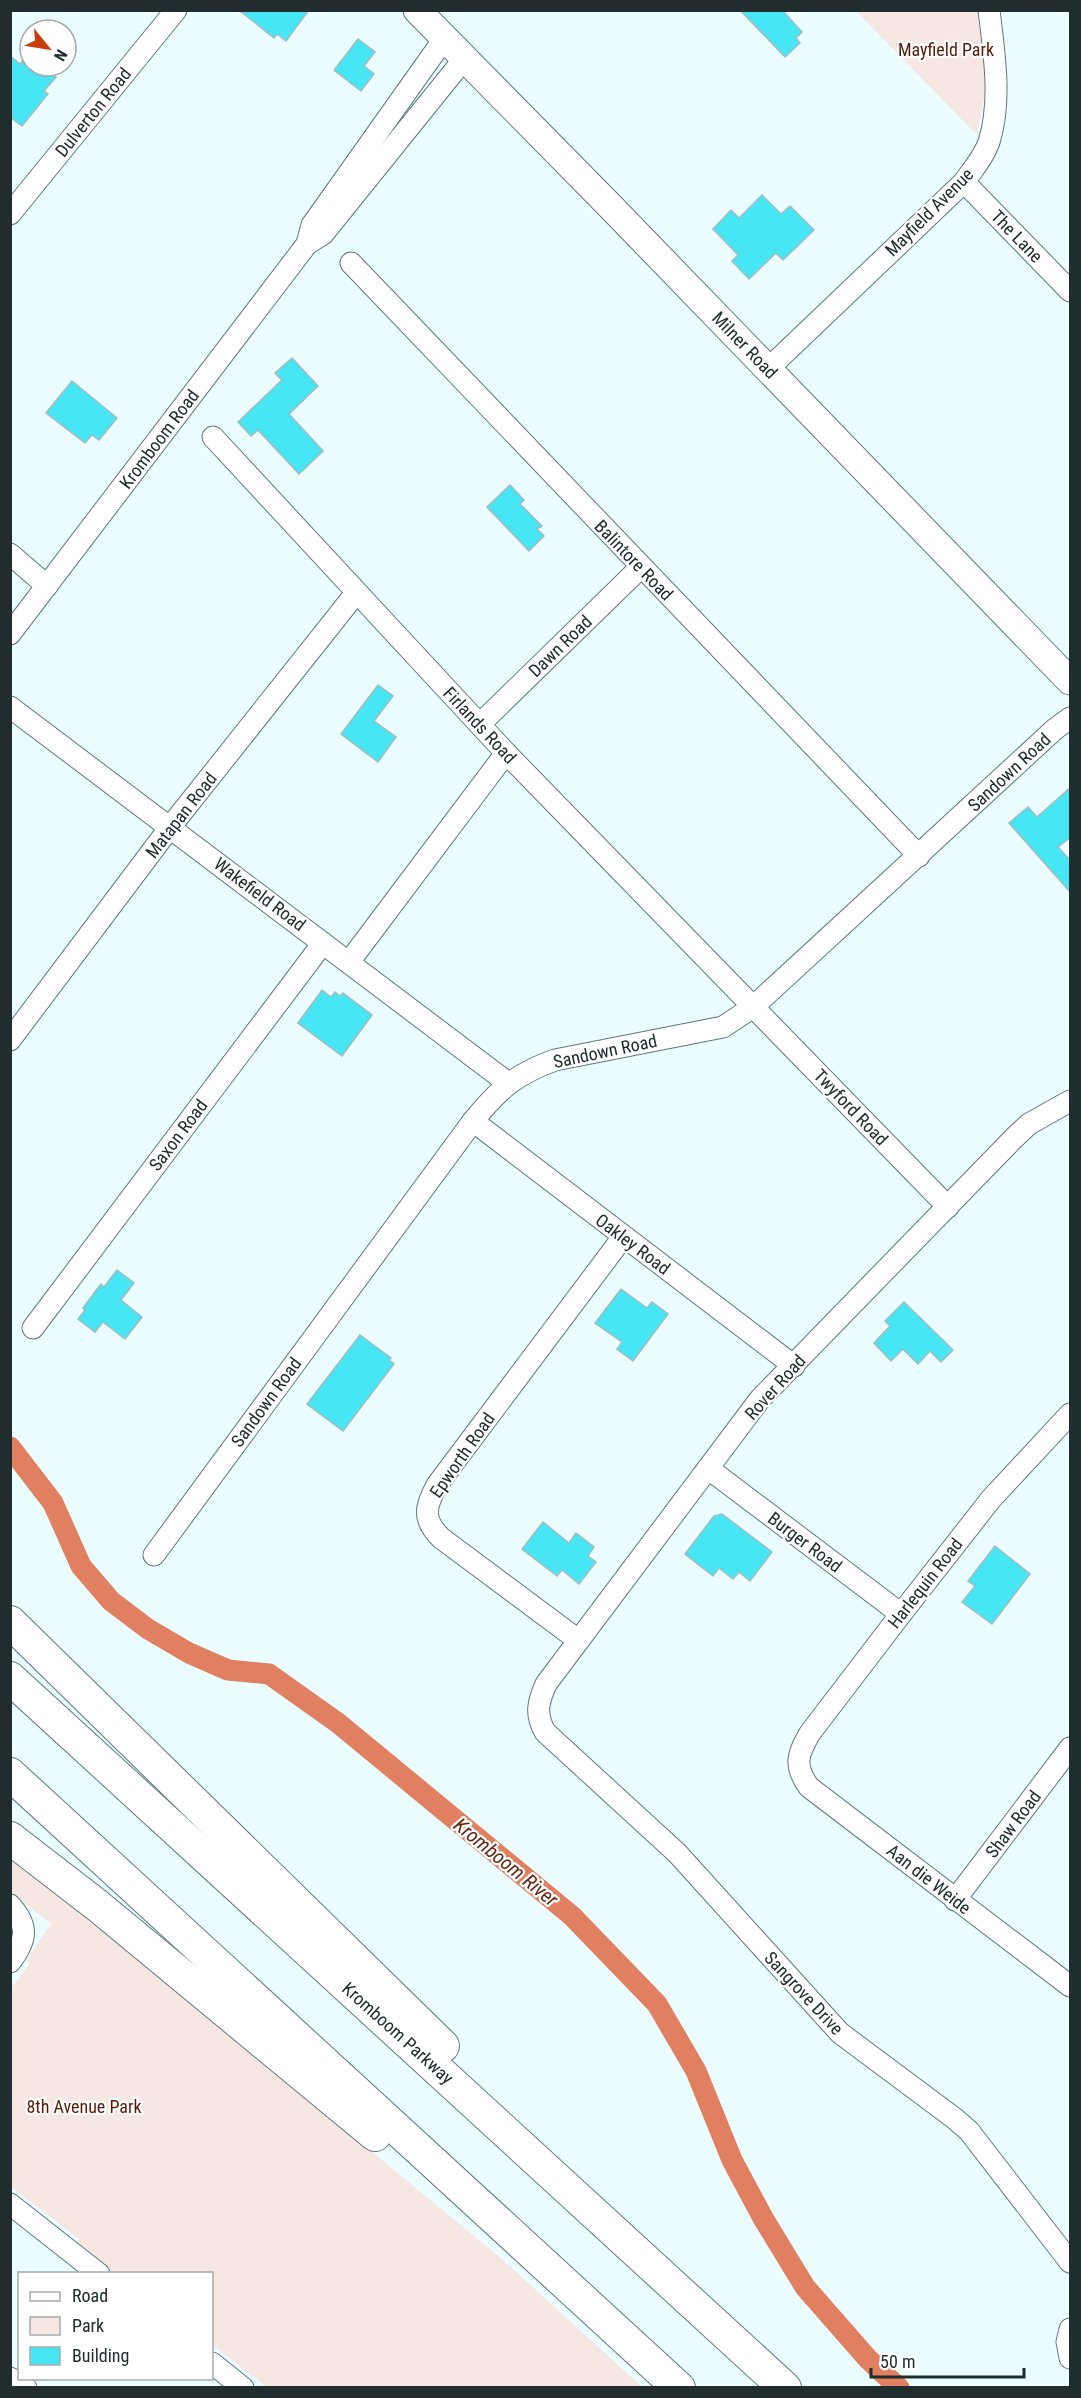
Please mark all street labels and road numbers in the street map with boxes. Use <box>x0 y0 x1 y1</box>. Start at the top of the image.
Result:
street label: Dulverton Road <box>51 63 135 161</box>
street label: Mayfield Avenue <box>881 164 977 260</box>
street label: The Lane <box>987 205 1047 267</box>
street label: Milner Road <box>708 307 782 383</box>
street label: Kromboom Road <box>115 385 203 493</box>
street label: Balintore Road <box>590 515 678 605</box>
street label: Dawn Road <box>524 611 596 681</box>
street label: Firlands Road <box>439 682 521 768</box>
street label: Sandown Road <box>963 728 1055 816</box>
street label: Matapan Road <box>141 768 221 862</box>
street label: Wakefield Road <box>210 853 310 935</box>
street label: Sandown Road <box>551 1030 659 1072</box>
street label: Twyford Road <box>810 1065 892 1149</box>
street label: Saxon Road <box>144 1095 212 1175</box>
street label: Oakley Road <box>592 1209 674 1279</box>
street label: Rover Road <box>740 1350 810 1424</box>
street label: Sandown Road <box>227 1353 305 1451</box>
street label: Epworth Road <box>425 1409 499 1501</box>
street label: Burger Road <box>764 1507 846 1577</box>
street label: Harlequin Road <box>883 1534 967 1632</box>
street label: Shaw Road <box>981 1786 1045 1862</box>
street label: Aan die Weide <box>883 1840 975 1918</box>
street label: Sangrove Drive <box>760 1947 848 2039</box>
street label: Kromboom Parkway <box>338 1978 458 2089</box>

